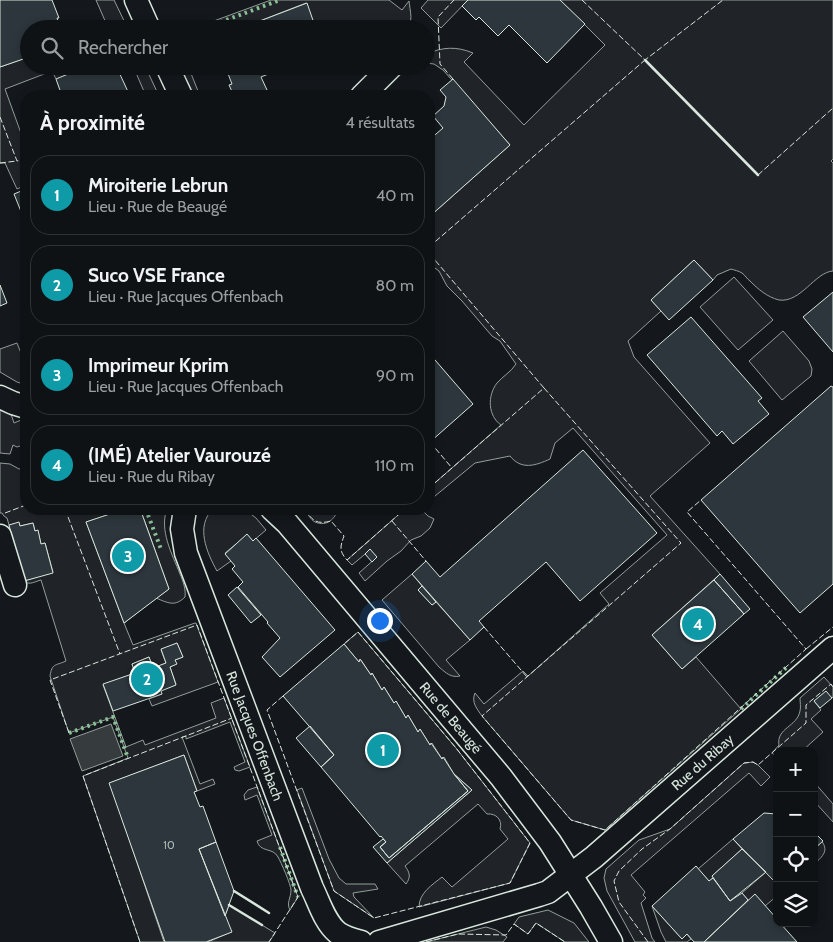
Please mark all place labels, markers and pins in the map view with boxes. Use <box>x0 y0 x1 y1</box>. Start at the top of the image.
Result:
pin: 3 <box>112 537 144 575</box>
pin: 4 <box>682 605 714 643</box>
pin: 2 <box>131 660 163 698</box>
pin: 1 <box>367 731 399 769</box>

